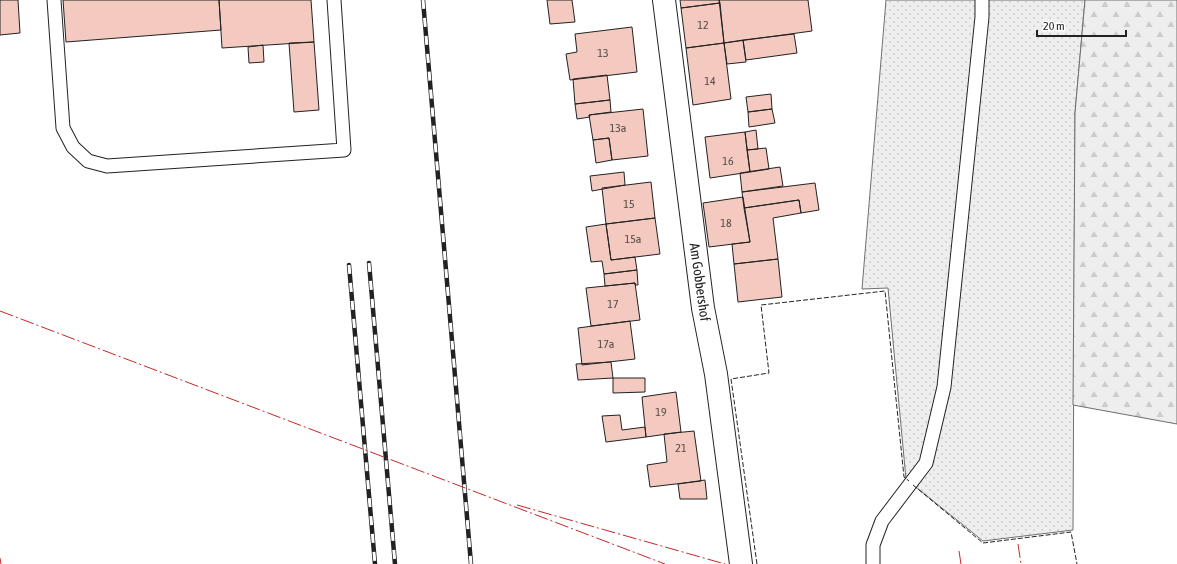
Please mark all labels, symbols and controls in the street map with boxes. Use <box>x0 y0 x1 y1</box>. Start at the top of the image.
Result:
scale bar <box>1037 12 1126 38</box>
house number: 12 <box>697 18 709 32</box>
text: 20 m <box>1043 19 1065 33</box>
house number: 13 <box>597 46 609 60</box>
house number: 14 <box>704 74 716 88</box>
house number: 13a <box>610 121 626 135</box>
house number: 16 <box>722 154 734 168</box>
house number: 15 <box>623 197 635 211</box>
house number: 18 <box>720 216 732 230</box>
house number: 15a <box>625 232 641 246</box>
street label: Am Gobbershof <box>687 242 713 322</box>
house number: 17 <box>607 297 619 311</box>
house number: 17a <box>598 337 614 351</box>
house number: 19 <box>655 405 667 419</box>
house number: 21 <box>675 441 687 455</box>

